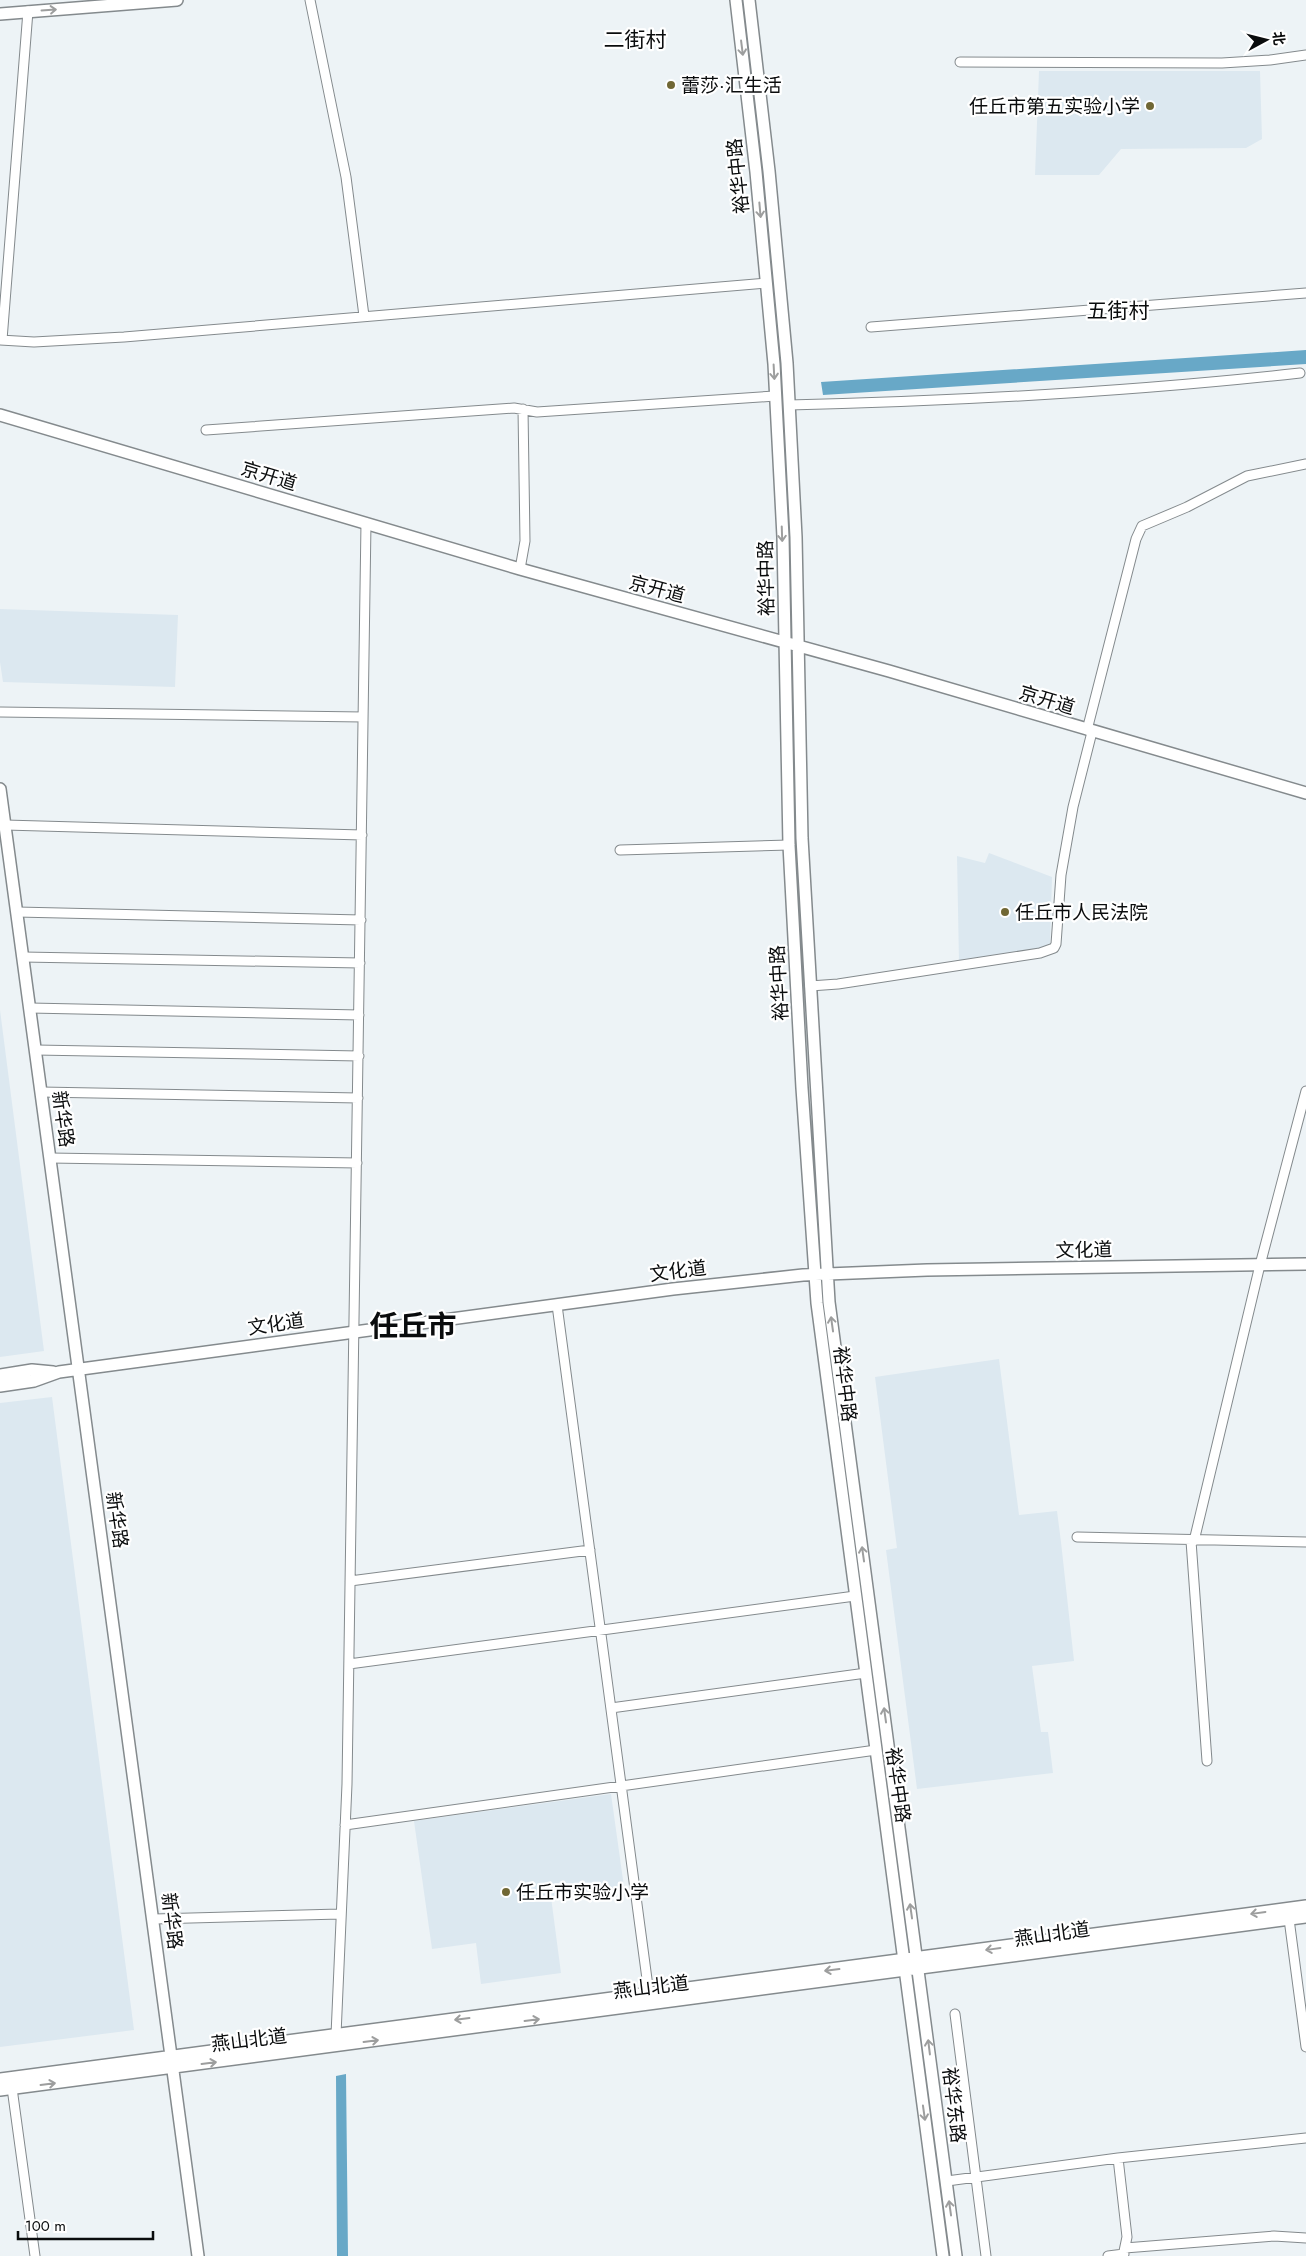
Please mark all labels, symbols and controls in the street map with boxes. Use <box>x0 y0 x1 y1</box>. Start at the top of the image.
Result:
one-way arrow <box>40 5 56 14</box>
north arrow <box>1241 15 1291 65</box>
district label: 二街村 <box>604 25 667 55</box>
text: 北 <box>1268 30 1290 47</box>
one-way arrow <box>737 40 747 56</box>
place label: 蕾莎·汇生活 <box>681 72 782 99</box>
marker: 蕾莎·汇生活 <box>665 79 677 91</box>
place label: 任丘市第五实验小学 <box>969 93 1140 120</box>
marker: 任丘市第五实验小学 <box>1144 100 1156 112</box>
street label: 裕华中路 <box>721 137 755 215</box>
one-way arrow <box>755 202 765 218</box>
district label: 五街村 <box>1087 296 1150 326</box>
one-way arrow <box>769 364 778 380</box>
street label: 京开道 <box>238 455 300 497</box>
one-way arrow <box>778 526 787 542</box>
street label: 裕华中路 <box>752 540 780 616</box>
street label: 京开道 <box>626 569 688 609</box>
street label: 京开道 <box>1016 679 1078 721</box>
place label: 任丘市人民法院 <box>1015 899 1148 926</box>
marker: 任丘市人民法院 <box>999 906 1011 918</box>
street label: 裕华中路 <box>764 944 794 1022</box>
street label: 新华路 <box>46 1089 80 1149</box>
street label: 文化道 <box>1055 1236 1113 1264</box>
street label: 文化道 <box>648 1254 708 1288</box>
district label: 任丘市 <box>369 1305 457 1347</box>
street label: 文化道 <box>246 1307 306 1341</box>
one-way arrow <box>827 1316 837 1332</box>
street label: 裕华中路 <box>827 1345 863 1423</box>
street label: 新华路 <box>100 1490 134 1550</box>
one-way arrow <box>858 1546 868 1562</box>
one-way arrow <box>880 1707 890 1723</box>
street label: 裕华中路 <box>879 1745 917 1825</box>
place label: 任丘市实验小学 <box>516 1879 649 1906</box>
marker: 任丘市实验小学 <box>500 1886 512 1898</box>
street label: 新华路 <box>155 1891 189 1951</box>
one-way arrow <box>906 1903 916 1919</box>
one-way arrow <box>1250 1908 1266 1918</box>
street label: 燕山北道 <box>1012 1915 1092 1953</box>
one-way arrow <box>985 1944 1001 1954</box>
one-way arrow <box>824 1966 840 1976</box>
street label: 燕山北道 <box>612 1969 690 2005</box>
one-way arrow <box>455 2014 471 2024</box>
one-way arrow <box>523 2015 539 2025</box>
street label: 燕山北道 <box>210 2022 288 2058</box>
one-way arrow <box>362 2036 378 2046</box>
one-way arrow <box>924 2039 934 2055</box>
one-way arrow <box>201 2057 217 2067</box>
street label: 裕华东路 <box>936 2066 972 2144</box>
one-way arrow <box>40 2079 56 2089</box>
one-way arrow <box>919 2105 929 2121</box>
one-way arrow <box>945 2200 955 2216</box>
scale bar <box>18 2208 152 2240</box>
text: 100 m <box>25 2215 66 2237</box>

